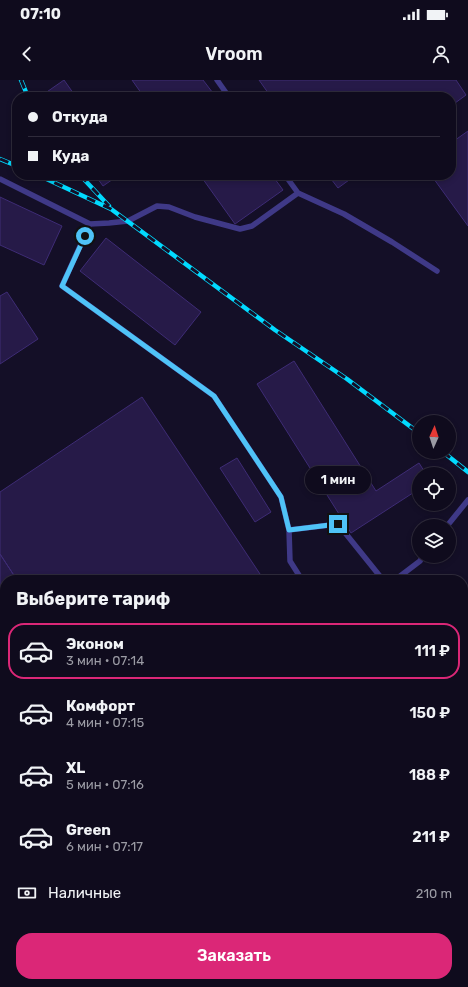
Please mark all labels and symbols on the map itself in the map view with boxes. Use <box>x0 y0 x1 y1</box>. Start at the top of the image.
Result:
route start <box>76 227 94 245</box>
north arrow <box>412 415 456 459</box>
callout: 1 мин <box>305 466 371 494</box>
route end <box>329 515 347 533</box>

